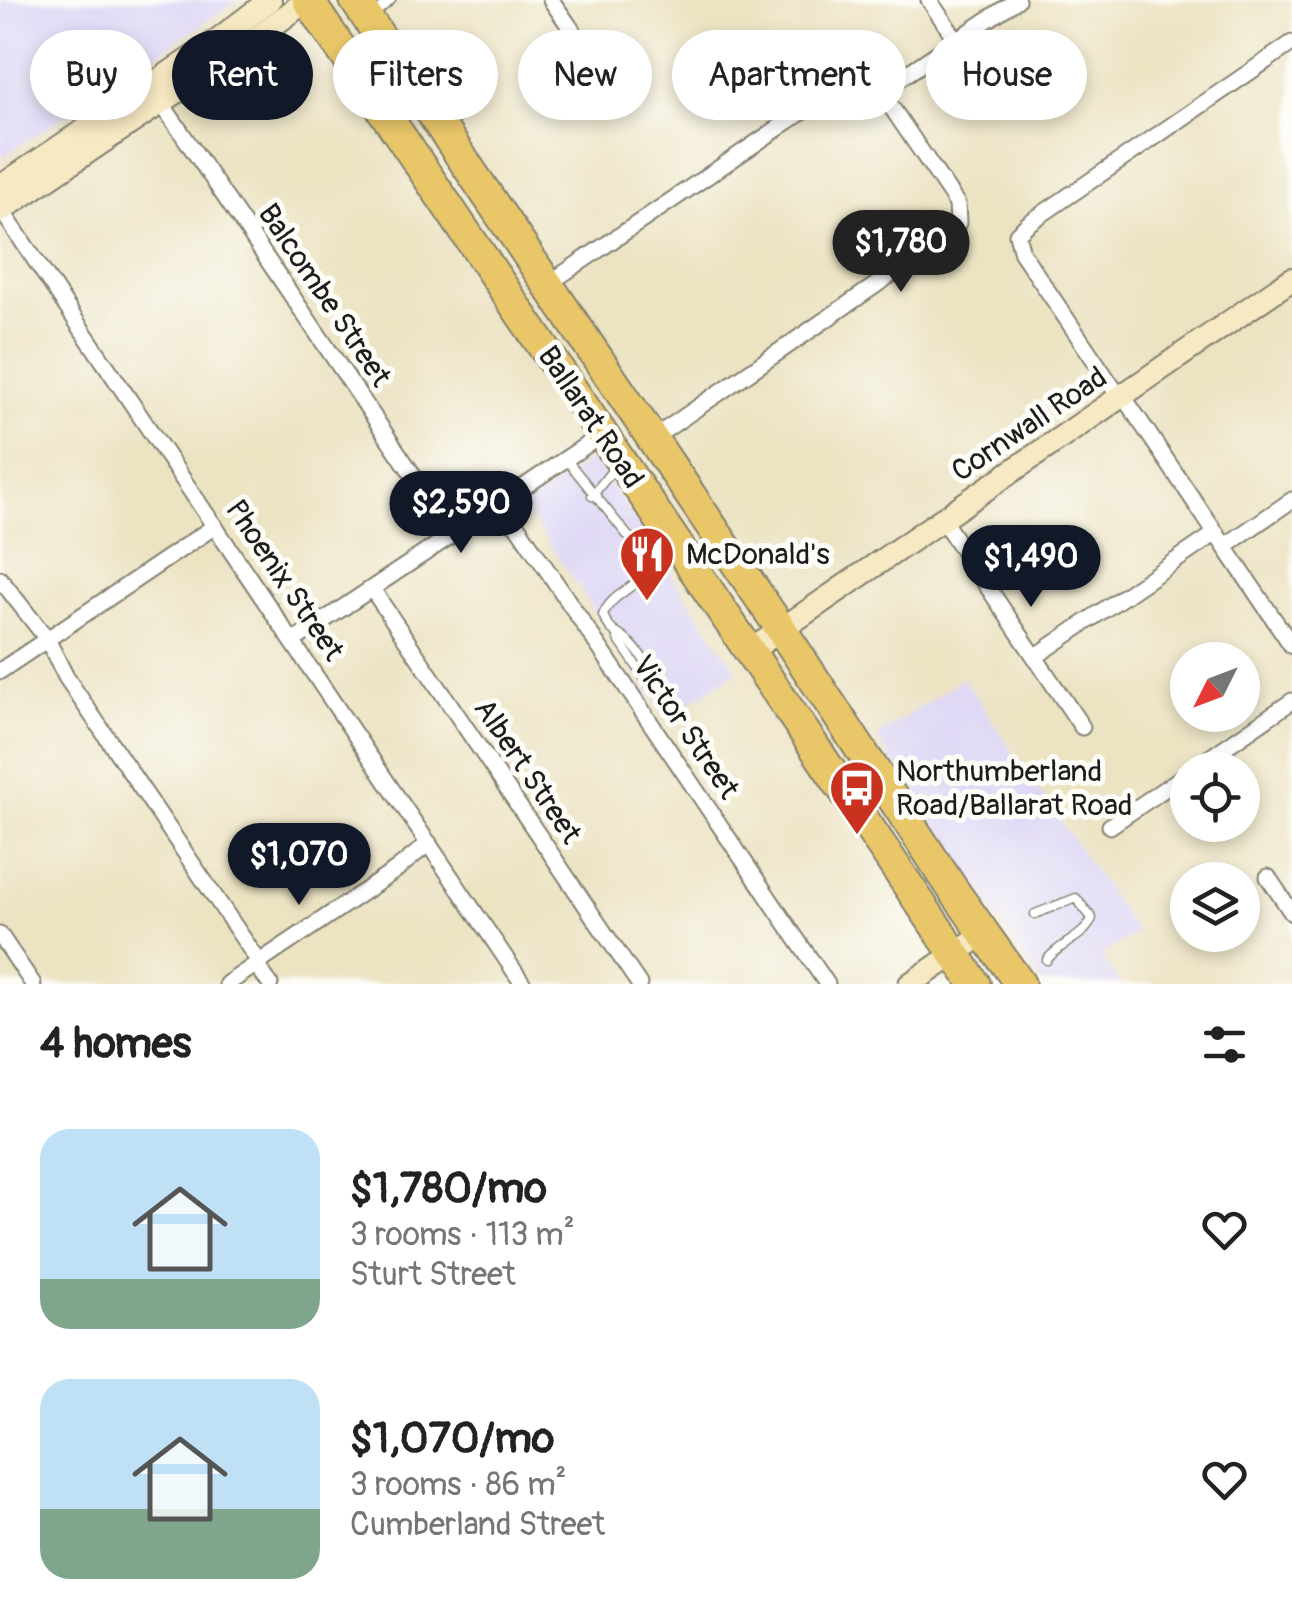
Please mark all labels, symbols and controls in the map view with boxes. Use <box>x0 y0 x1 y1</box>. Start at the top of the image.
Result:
chip: Buy <box>30 30 152 120</box>
chip: Rent <box>172 30 313 120</box>
chip: Filters <box>333 30 498 120</box>
chip: New <box>518 30 652 120</box>
chip: Apartment <box>672 30 906 120</box>
chip: House <box>926 30 1087 120</box>
street label: Balcombe Street <box>250 197 400 394</box>
pin: $1,780 <box>820 210 982 295</box>
text: $1,780 <box>855 222 947 262</box>
street label: Ballarat Road <box>529 339 652 495</box>
street label: Cornwall Road <box>945 359 1114 490</box>
pin: $2,590 <box>380 471 542 556</box>
text: $2,590 <box>411 483 511 523</box>
street label: Phoenix Street <box>217 493 352 669</box>
restaurant icon: McDonald's <box>617 524 677 603</box>
pin: $1,490 <box>950 525 1112 610</box>
place label: McDonald's <box>686 536 830 573</box>
text: $1,490 <box>984 537 1078 577</box>
north arrow <box>1170 642 1260 732</box>
map controls <box>1170 642 1260 952</box>
street label: Victor Street <box>624 648 748 807</box>
street label: Albert Street <box>466 692 590 852</box>
button: locate <box>1170 752 1260 842</box>
place label: Northumberland Road/Ballarat Road <box>896 753 1133 824</box>
bus stop icon: Northumberland Road/Ballarat Road <box>827 758 887 837</box>
pin: $1,070 <box>218 823 380 908</box>
text: $1,070 <box>250 835 348 875</box>
button: layers <box>1170 862 1260 952</box>
icon: filters <box>1197 1017 1252 1072</box>
text: 4 homes <box>40 1018 191 1070</box>
text: $1,780/mo <box>350 1163 547 1215</box>
icon: home <box>120 1169 240 1289</box>
icon: heart <box>1197 1202 1252 1257</box>
text: 3 rooms · 113 m² <box>350 1215 575 1255</box>
text: Sturt Street <box>350 1255 516 1295</box>
text: $1,070/mo <box>350 1413 554 1465</box>
icon: home <box>120 1419 240 1539</box>
icon: heart <box>1197 1452 1252 1507</box>
text: 3 rooms · 86 m² <box>350 1465 567 1505</box>
text: Cumberland Street <box>350 1505 605 1545</box>

